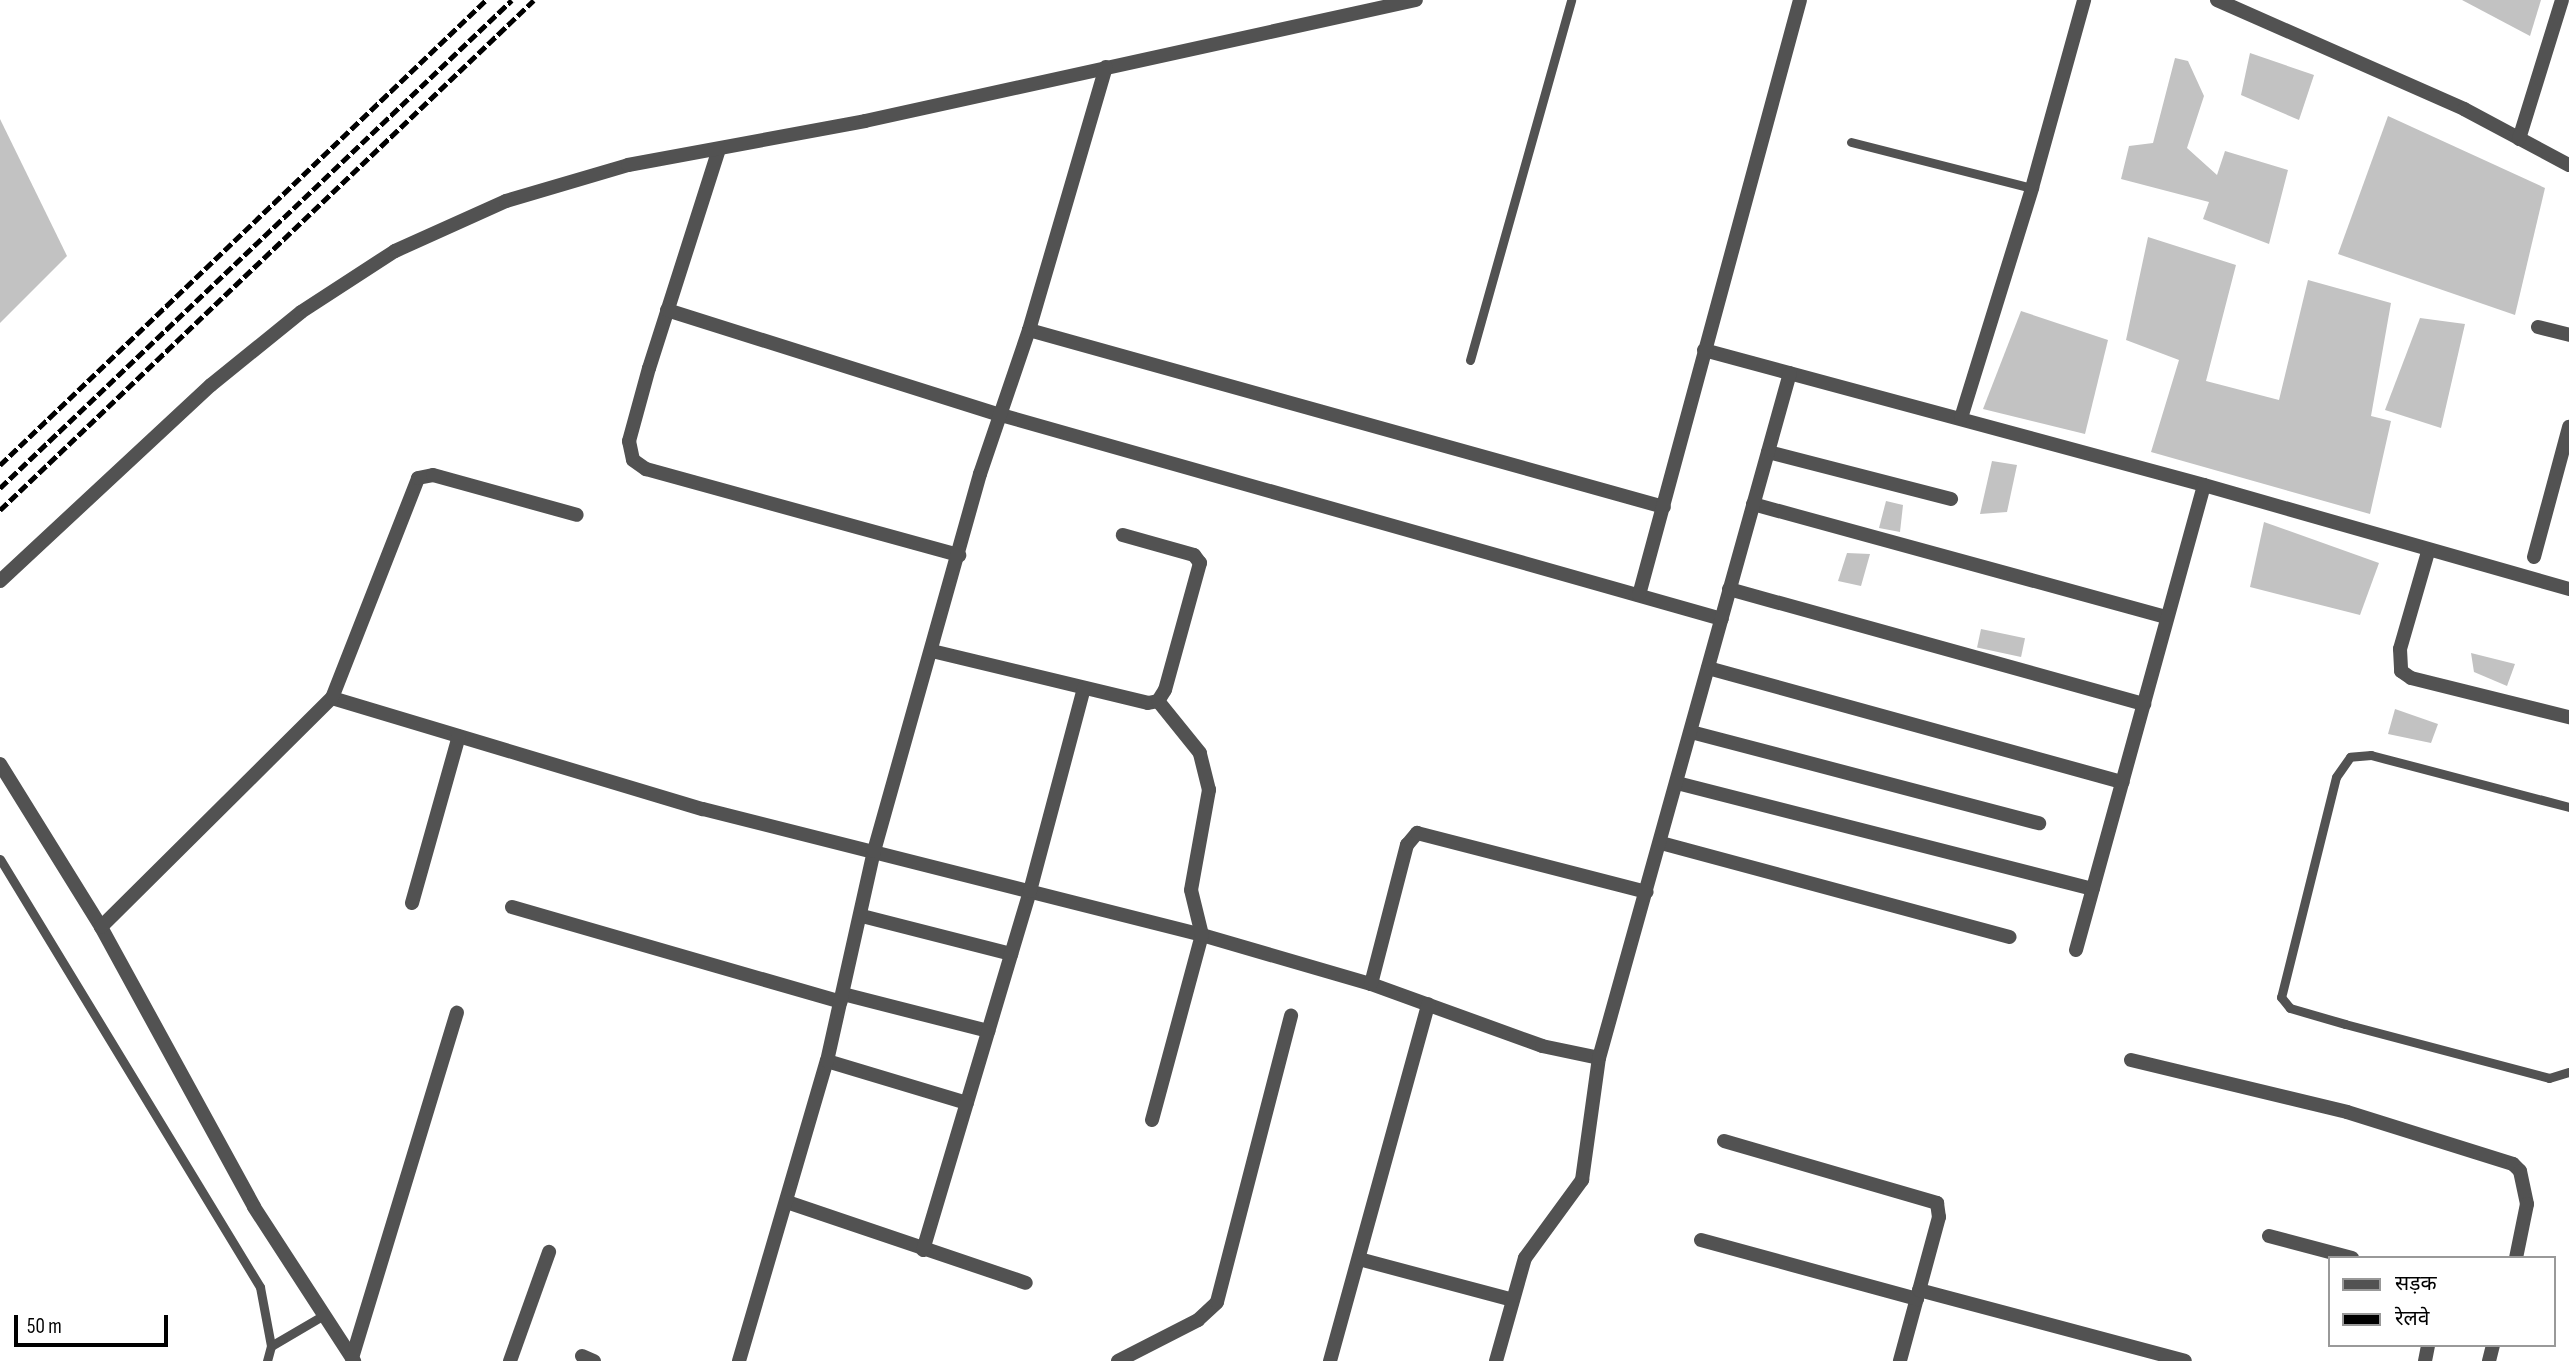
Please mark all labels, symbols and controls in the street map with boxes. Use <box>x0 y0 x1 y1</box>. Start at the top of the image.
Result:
legend <box>2328 1256 2555 1347</box>
text: सड़क <box>2395 1271 2437 1296</box>
scale bar <box>18 1302 172 1346</box>
text: रेलवे <box>2395 1306 2430 1331</box>
text: 50 m <box>27 1314 62 1339</box>

